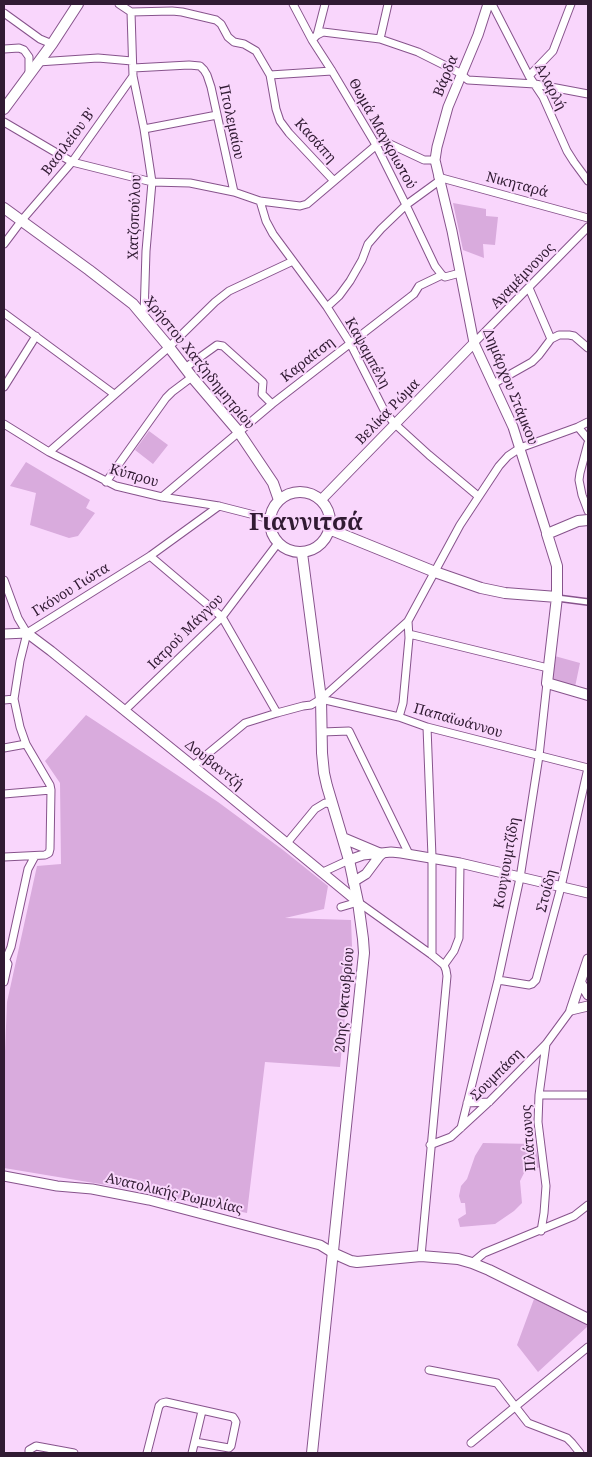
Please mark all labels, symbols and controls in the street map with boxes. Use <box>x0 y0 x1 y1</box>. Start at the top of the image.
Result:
street label: Βάρδα <box>430 53 462 99</box>
street label: Αλαρλή <box>531 61 569 113</box>
street label: Θωμά Μαγκριωτού <box>345 76 419 192</box>
street label: Πτολεμαίου <box>215 83 247 161</box>
street label: Βασιλείου Β' <box>38 105 100 179</box>
street label: Κασάπη <box>291 115 339 167</box>
street label: Νικηταρά <box>484 169 550 201</box>
street label: Χατζοπούλου <box>125 174 145 260</box>
street label: Αγαμέμνονος <box>487 240 559 312</box>
street label: Χρήστου Χατζηδημητρίου <box>140 293 258 433</box>
street label: Καψαμπέλη <box>341 315 393 391</box>
street label: Δημάρχου Στάμκου <box>479 326 541 448</box>
street label: Καραίτση <box>278 334 338 386</box>
street label: Βελίκα Ρώμα <box>353 376 423 448</box>
street label: Κύπρου <box>108 461 160 491</box>
district label: Γιαννιτσά <box>249 509 363 537</box>
street label: Γκόνου Γιώτα <box>29 560 113 620</box>
street label: Ιατρού Μάγγου <box>145 591 227 673</box>
street label: Παπαϊωάννου <box>412 700 504 742</box>
street label: Δουβαντζή <box>182 737 246 793</box>
street label: Κουγιουμτζίδη <box>491 816 523 910</box>
street label: Στοίδη <box>534 868 560 914</box>
street label: 20ης Οκτωβρίου <box>332 947 358 1053</box>
street label: Σουμπάση <box>468 1046 526 1104</box>
street label: Πλάτωνος <box>518 1104 540 1172</box>
street label: Ανατολικής Ρωμυλίας <box>104 1170 244 1218</box>

